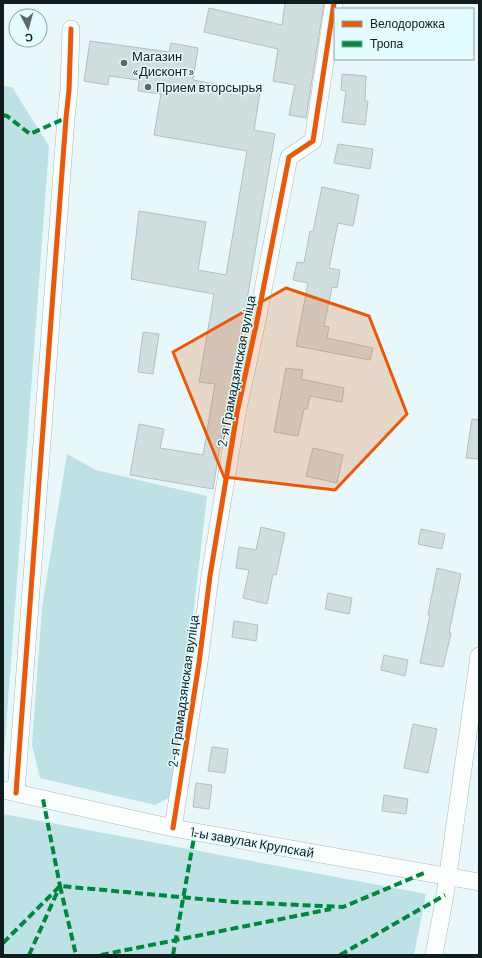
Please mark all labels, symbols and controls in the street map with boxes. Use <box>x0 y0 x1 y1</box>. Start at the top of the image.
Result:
north arrow <box>8 8 48 48</box>
legend <box>334 8 474 60</box>
text: Велодорожка <box>370 16 445 31</box>
text: С <box>24 32 34 45</box>
text: Тропа <box>370 36 404 51</box>
place label: Магазин «Дисконт» <box>132 48 195 79</box>
marker: Магазин «Дисконт» <box>119 58 129 68</box>
place label: Прием вторсырья <box>156 79 262 95</box>
marker: Прием вторсырья <box>143 82 153 92</box>
street label: 2-я Грамадзянская вуліца <box>213 293 259 448</box>
street label: 2-я Грамадзянская вуліца <box>164 613 202 768</box>
street label: 1-ы завулак Крупскай <box>189 823 315 861</box>

